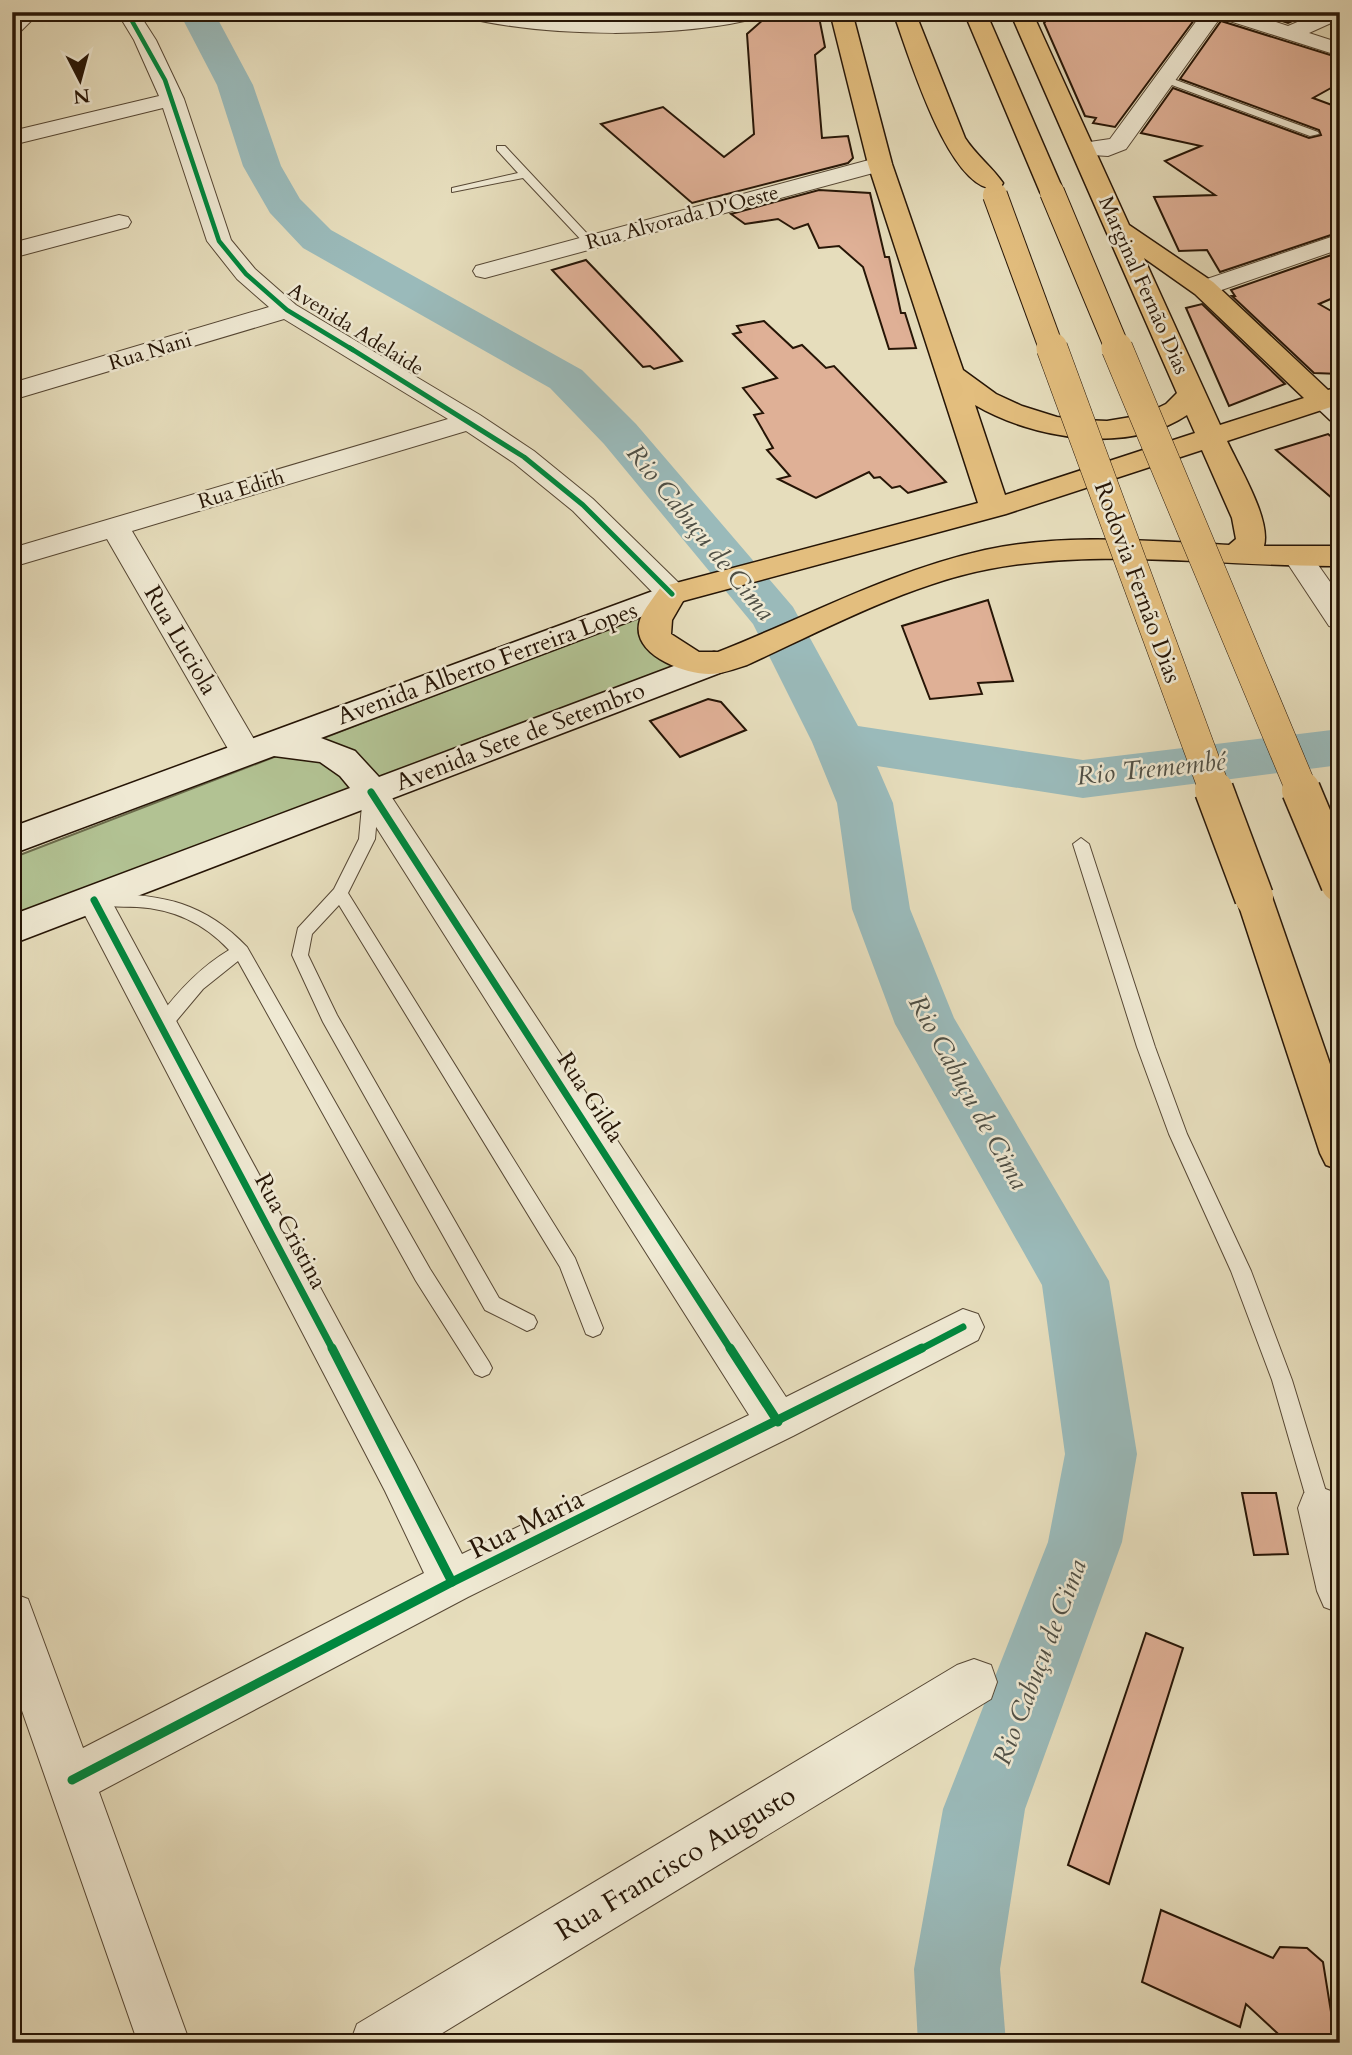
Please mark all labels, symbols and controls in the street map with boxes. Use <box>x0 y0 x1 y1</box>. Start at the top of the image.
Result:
north arrow <box>46 46 116 116</box>
text: N <box>72 82 91 110</box>
street label: Rua Alvorada D'Oeste <box>583 178 782 257</box>
street label: Marginal Fernão Dias <box>1091 191 1196 379</box>
street label: Avenida Adelaide <box>282 276 429 383</box>
street label: Rua Nani <box>105 325 195 378</box>
water label: Rio Cabuçu de Cima <box>619 437 783 628</box>
street label: Rua Edith <box>194 462 288 516</box>
street label: Rodovia Fernão Dias <box>1086 477 1189 688</box>
street label: Rua Luciola <box>136 579 226 702</box>
street label: Avenida Alberto Ferreira Lopes <box>332 594 642 733</box>
street label: Avenida Sete de Setembro <box>391 674 650 799</box>
water label: Rio Tremembé <box>1075 743 1229 794</box>
water label: Rio Cabuçu de Cima <box>900 989 1037 1196</box>
street label: Rua Gilda <box>549 1046 632 1149</box>
street label: Rua Cristina <box>246 1167 335 1296</box>
street label: Rua Maria <box>463 1480 590 1568</box>
water label: Rio Cabuçu de Cima <box>984 1554 1095 1770</box>
street label: Rua Francisco Augusto <box>548 1776 803 1950</box>

